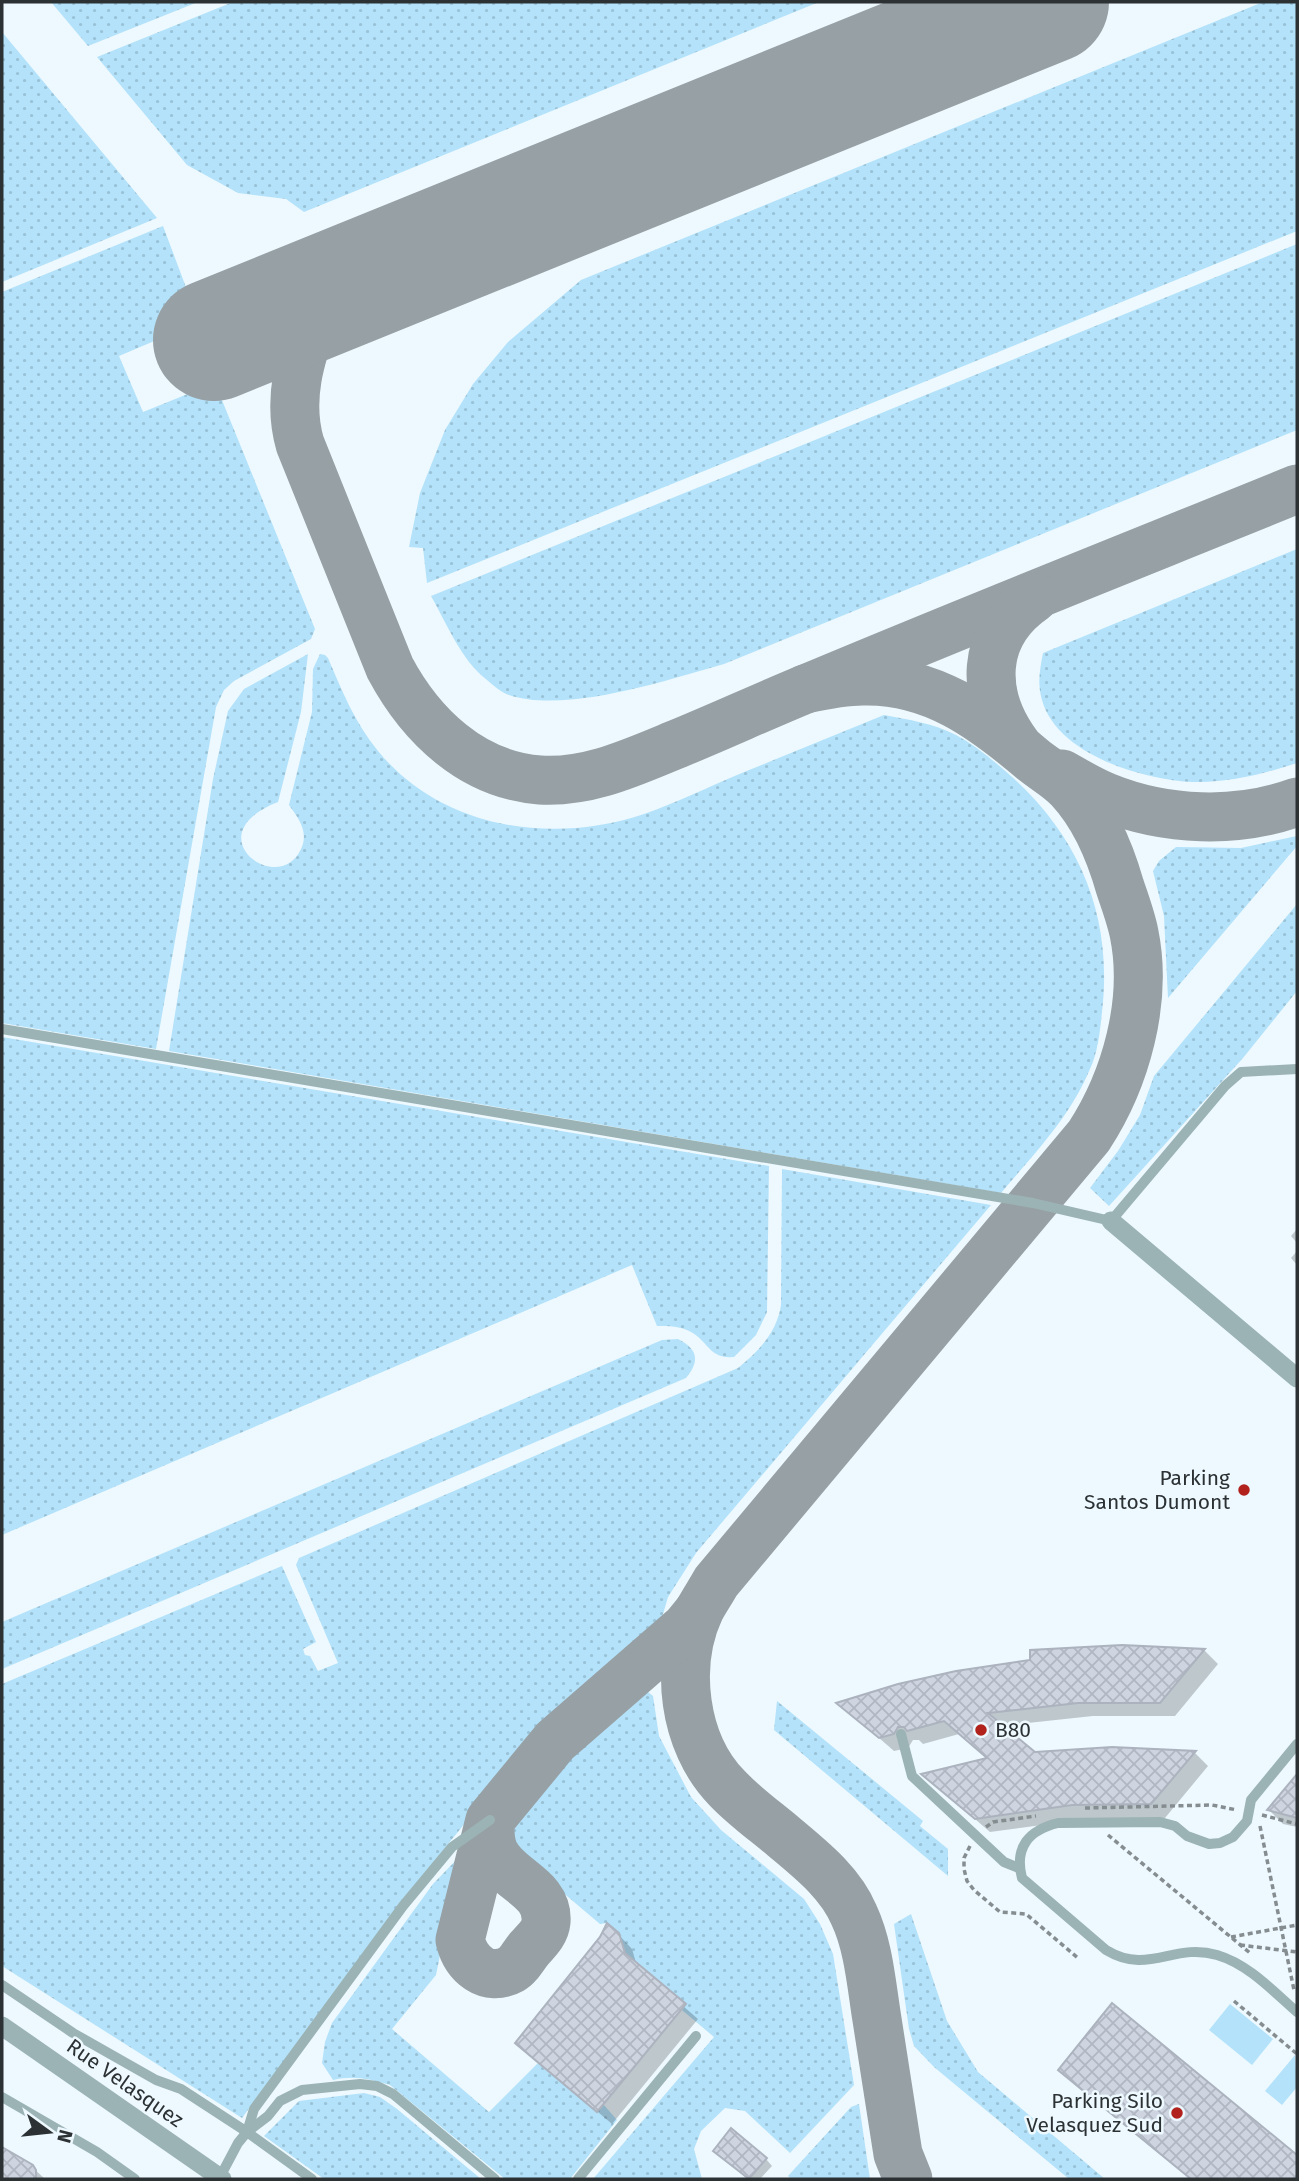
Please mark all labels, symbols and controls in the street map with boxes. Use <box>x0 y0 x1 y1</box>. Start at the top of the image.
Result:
place label: Parking Santos Dumont <box>1084 1465 1230 1515</box>
marker: Parking Santos Dumont <box>1236 1482 1252 1498</box>
place label: B80 <box>995 1717 1031 1743</box>
marker: B80 <box>973 1722 989 1738</box>
street label: Rue Velasquez <box>61 2033 189 2133</box>
place label: Parking Silo Velasquez Sud <box>1026 2088 1163 2138</box>
north arrow <box>14 2097 84 2167</box>
marker: Parking Silo Velasquez Sud <box>1169 2105 1185 2121</box>
text: N <box>52 2127 78 2145</box>

